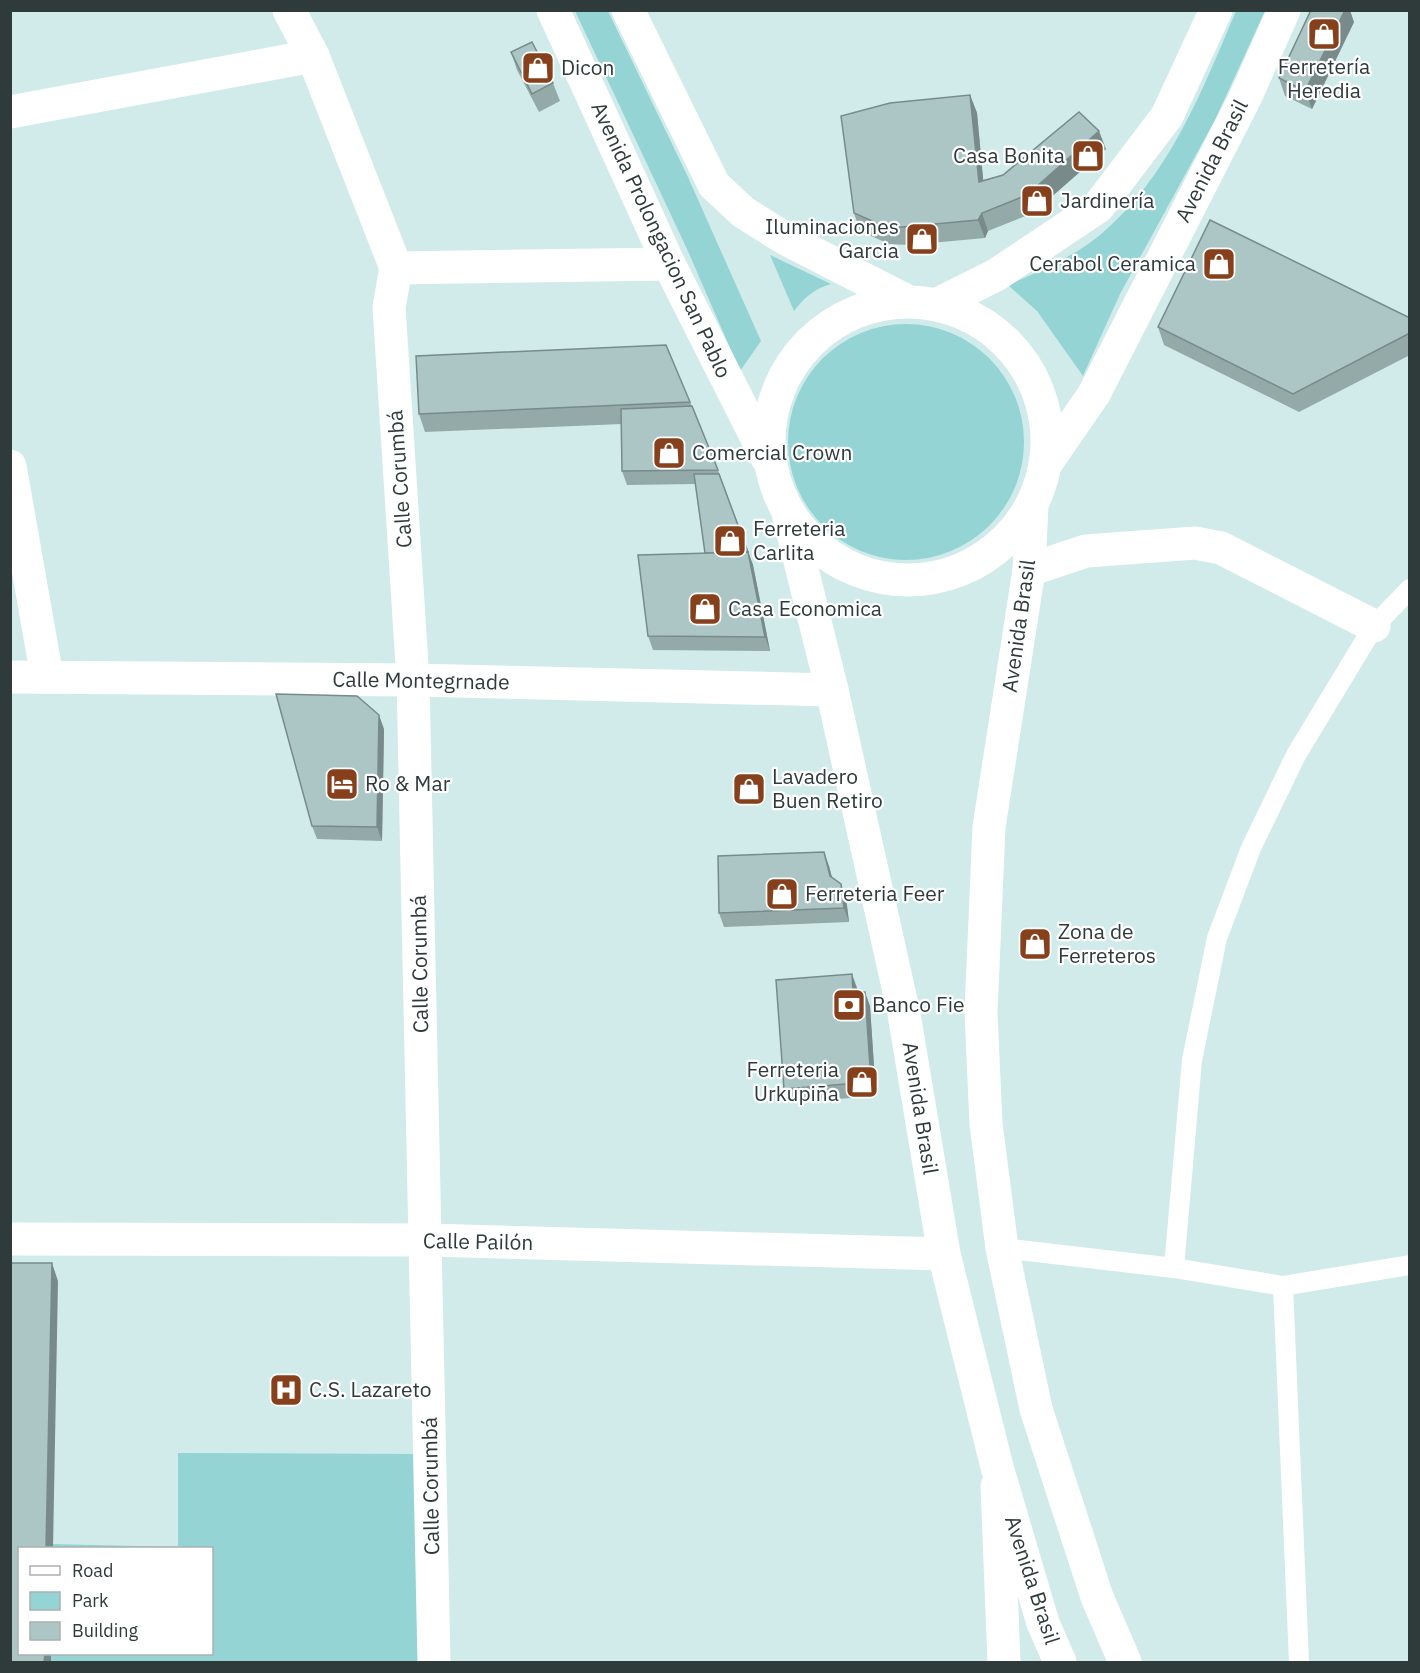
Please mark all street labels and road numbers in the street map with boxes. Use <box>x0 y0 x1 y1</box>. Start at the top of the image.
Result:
street label: Avenida Brasil <box>1168 94 1254 227</box>
street label: Avenida Prolongacion San Pablo <box>585 97 738 382</box>
street label: Calle Corumbá <box>380 409 418 549</box>
street label: Avenida Brasil <box>995 557 1041 694</box>
street label: Calle Montegrnade <box>332 664 510 696</box>
street label: Calle Corumbá <box>404 895 434 1033</box>
street label: Avenida Brasil <box>897 1039 945 1176</box>
street label: Calle Pailón <box>423 1226 533 1256</box>
street label: Calle Corumbá <box>415 1417 445 1555</box>
street label: Avenida Brasil <box>999 1512 1067 1648</box>

